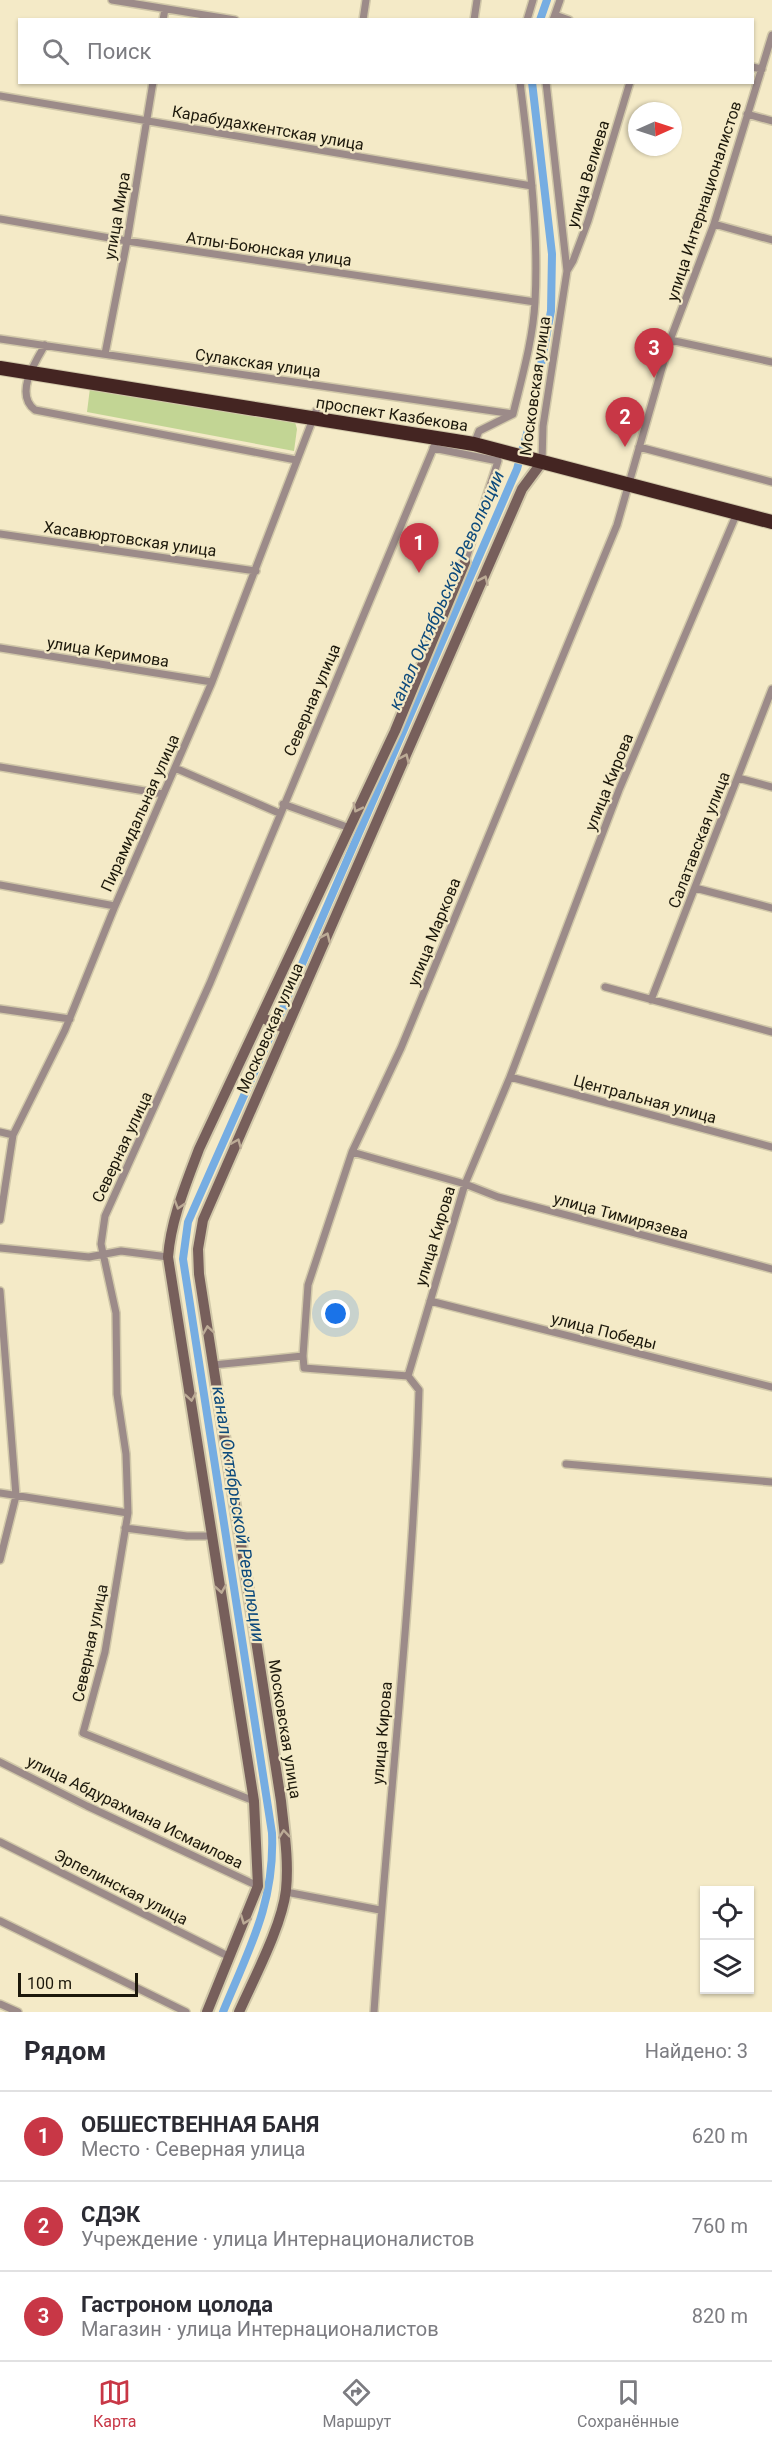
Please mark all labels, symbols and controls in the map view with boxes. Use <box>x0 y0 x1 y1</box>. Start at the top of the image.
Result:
search box <box>18 18 754 84</box>
icon: search <box>39 35 72 68</box>
text: Поиск <box>87 39 151 64</box>
street label: улица Интернационалистов <box>663 99 745 303</box>
street label: Карабудахкентская улица <box>171 102 365 154</box>
north arrow <box>628 102 682 156</box>
street label: улица Велиева <box>563 118 613 230</box>
street label: улица Мира <box>100 171 134 261</box>
street label: Атлы-Боюнская улица <box>185 228 353 270</box>
street label: Московская улица <box>516 315 554 457</box>
pin: 3 <box>634 328 674 378</box>
street label: Сулакская улица <box>194 345 322 381</box>
street label: проспект Казбекова <box>315 393 469 435</box>
pin: 2 <box>606 398 644 447</box>
water label: канал Октябрьской Революции <box>384 467 508 713</box>
street label: Хасавюртовская улица <box>42 517 218 561</box>
pin: 1 <box>400 524 438 573</box>
one-way arrow <box>477 575 489 586</box>
street label: улица Керимова <box>46 633 170 671</box>
street label: Северная улица <box>280 641 344 759</box>
street label: Пирамидальная улица <box>97 731 183 895</box>
street label: улица Кирова <box>581 731 637 833</box>
one-way arrow <box>398 754 410 765</box>
street label: Салатавская улица <box>664 769 734 911</box>
one-way arrow <box>353 801 364 812</box>
street label: улица Маркова <box>404 875 464 989</box>
one-way arrow <box>319 932 331 943</box>
street label: Московская улица <box>233 960 307 1096</box>
street label: Центральная улица <box>571 1071 719 1127</box>
street label: Северная улица <box>88 1089 156 1205</box>
one-way arrow <box>230 1138 242 1149</box>
street label: улица Кирова <box>411 1184 459 1288</box>
street label: улица Тимирязева <box>551 1189 691 1243</box>
one-way arrow <box>174 1199 186 1210</box>
your location <box>321 1299 350 1328</box>
street label: улица Победы <box>549 1309 659 1353</box>
one-way arrow <box>202 1325 214 1334</box>
water label: канал Октябрьской Революции <box>208 1384 270 1644</box>
one-way arrow <box>184 1392 196 1401</box>
street label: Северная улица <box>68 1582 112 1704</box>
one-way arrow <box>214 1584 227 1594</box>
street label: Московская улица <box>265 1658 305 1800</box>
street label: улица Кирова <box>368 1681 396 1785</box>
street label: улица Абдурахмана Исмаилова <box>24 1751 246 1873</box>
one-way arrow <box>278 1829 291 1839</box>
street label: Эрпелинская улица <box>51 1845 191 1929</box>
map controls <box>700 1886 754 1994</box>
button: locate <box>700 1886 754 1940</box>
one-way arrow <box>239 1914 252 1925</box>
button: layers <box>700 1940 754 1994</box>
scale bar <box>18 1970 138 1998</box>
text: 100 m <box>27 1974 72 1993</box>
text: Рядом <box>24 2036 106 2066</box>
text: Найдено: 3 <box>645 2039 748 2063</box>
text: ОБШЕСТВЕННАЯ БАНЯ <box>81 2112 319 2137</box>
text: 1 <box>38 2124 49 2148</box>
text: 620 m <box>692 2124 748 2148</box>
text: Место · Северная улица <box>81 2137 305 2161</box>
text: СДЭК <box>81 2202 140 2227</box>
text: 2 <box>38 2214 49 2238</box>
text: 760 m <box>692 2214 748 2238</box>
text: Учреждение · улица Интернационалистов <box>81 2227 475 2251</box>
text: Гастроном цолода <box>81 2292 273 2317</box>
text: 3 <box>38 2304 49 2328</box>
text: 820 m <box>692 2304 748 2328</box>
text: Магазин · улица Интернационалистов <box>81 2317 439 2341</box>
tab: Карта <box>93 2376 137 2431</box>
tab: Маршрут <box>322 2376 391 2431</box>
tab: Сохранённые <box>577 2376 679 2431</box>

